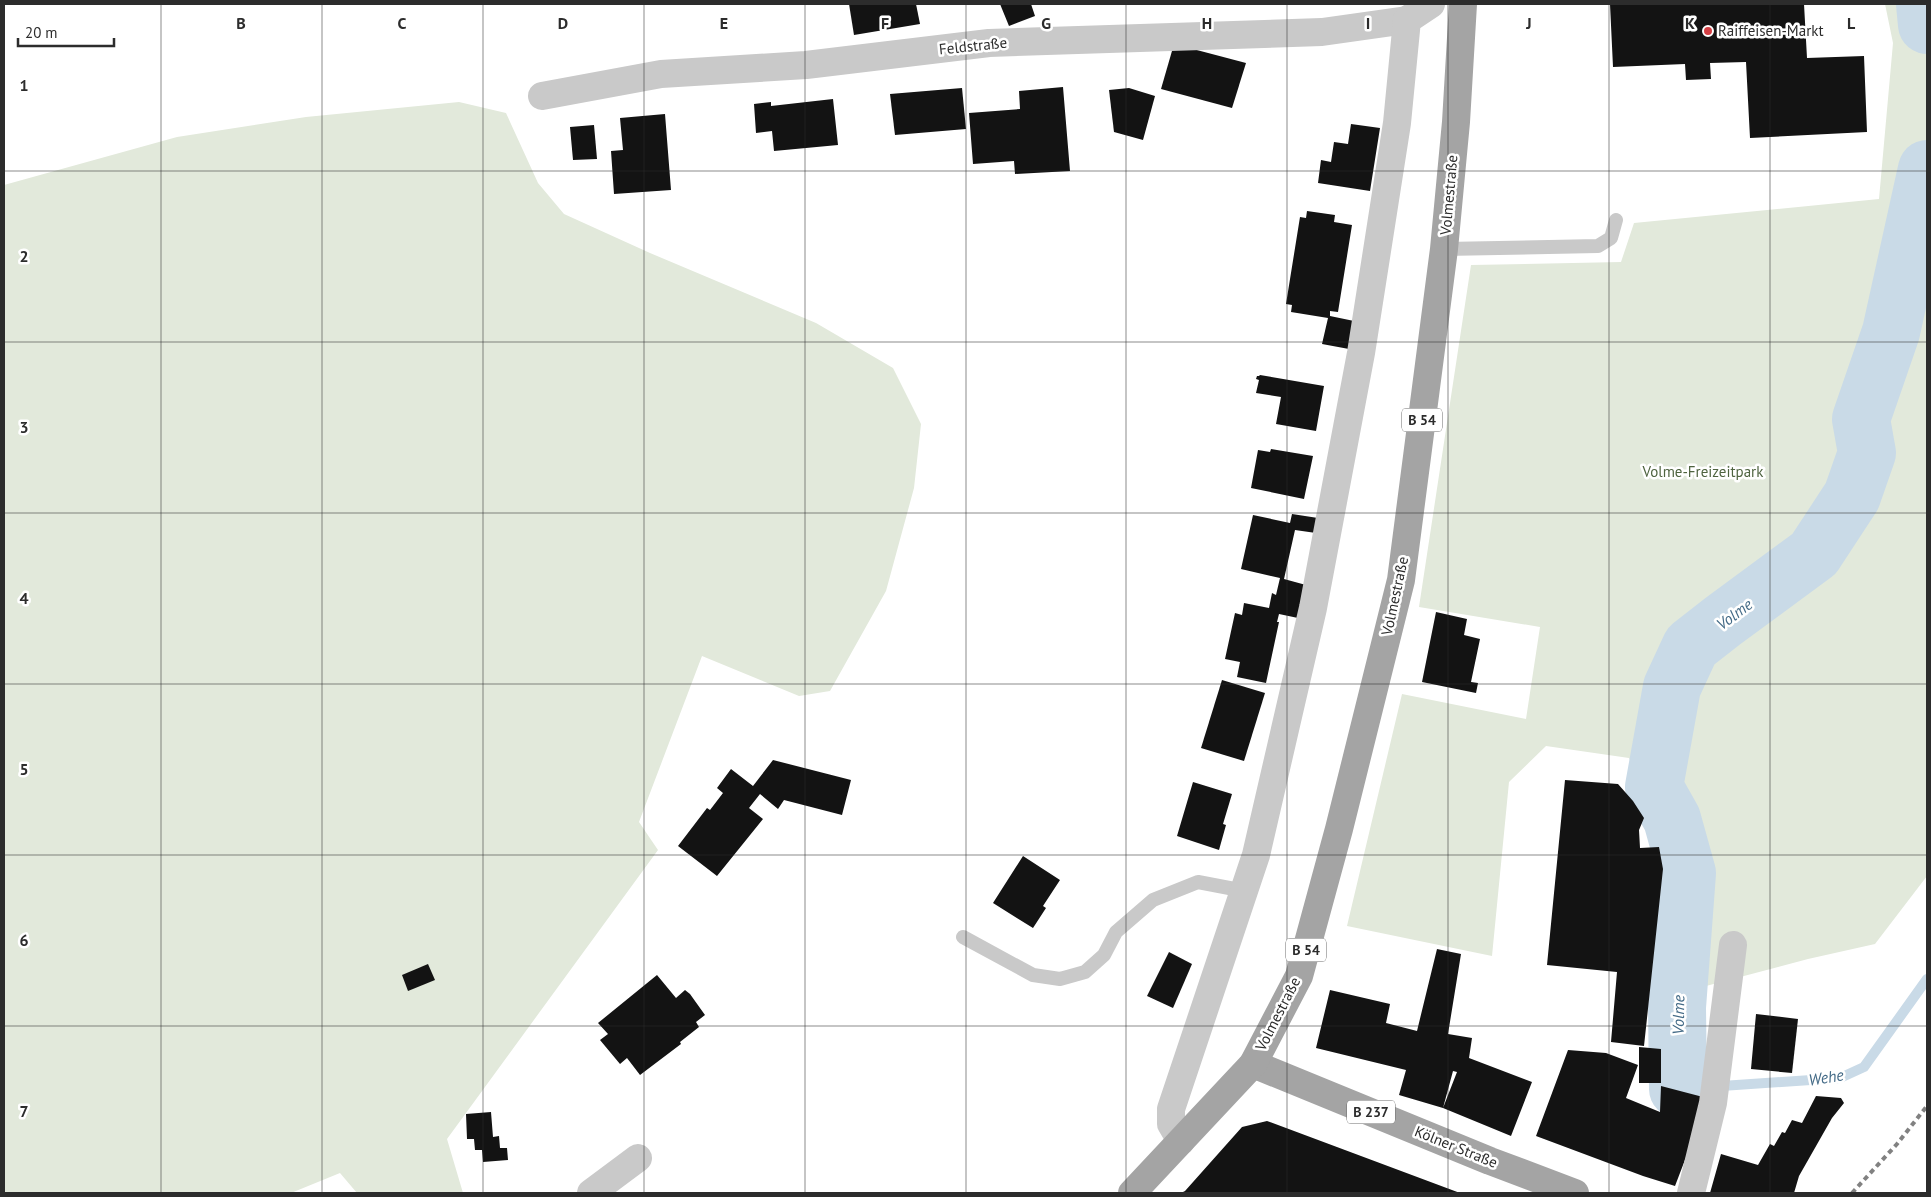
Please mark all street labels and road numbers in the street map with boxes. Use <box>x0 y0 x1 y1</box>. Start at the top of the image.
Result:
street label: Feldstraße <box>938 32 1008 59</box>
street label: Volmestraße <box>1435 154 1461 237</box>
road number: B 54 <box>1402 408 1442 432</box>
street label: Volmestraße <box>1377 555 1412 638</box>
road number: B 54 <box>1286 938 1326 962</box>
street label: Volmestraße <box>1250 974 1304 1055</box>
road number: B 237 <box>1347 1100 1395 1124</box>
street label: Kölner Straße <box>1412 1121 1500 1172</box>

